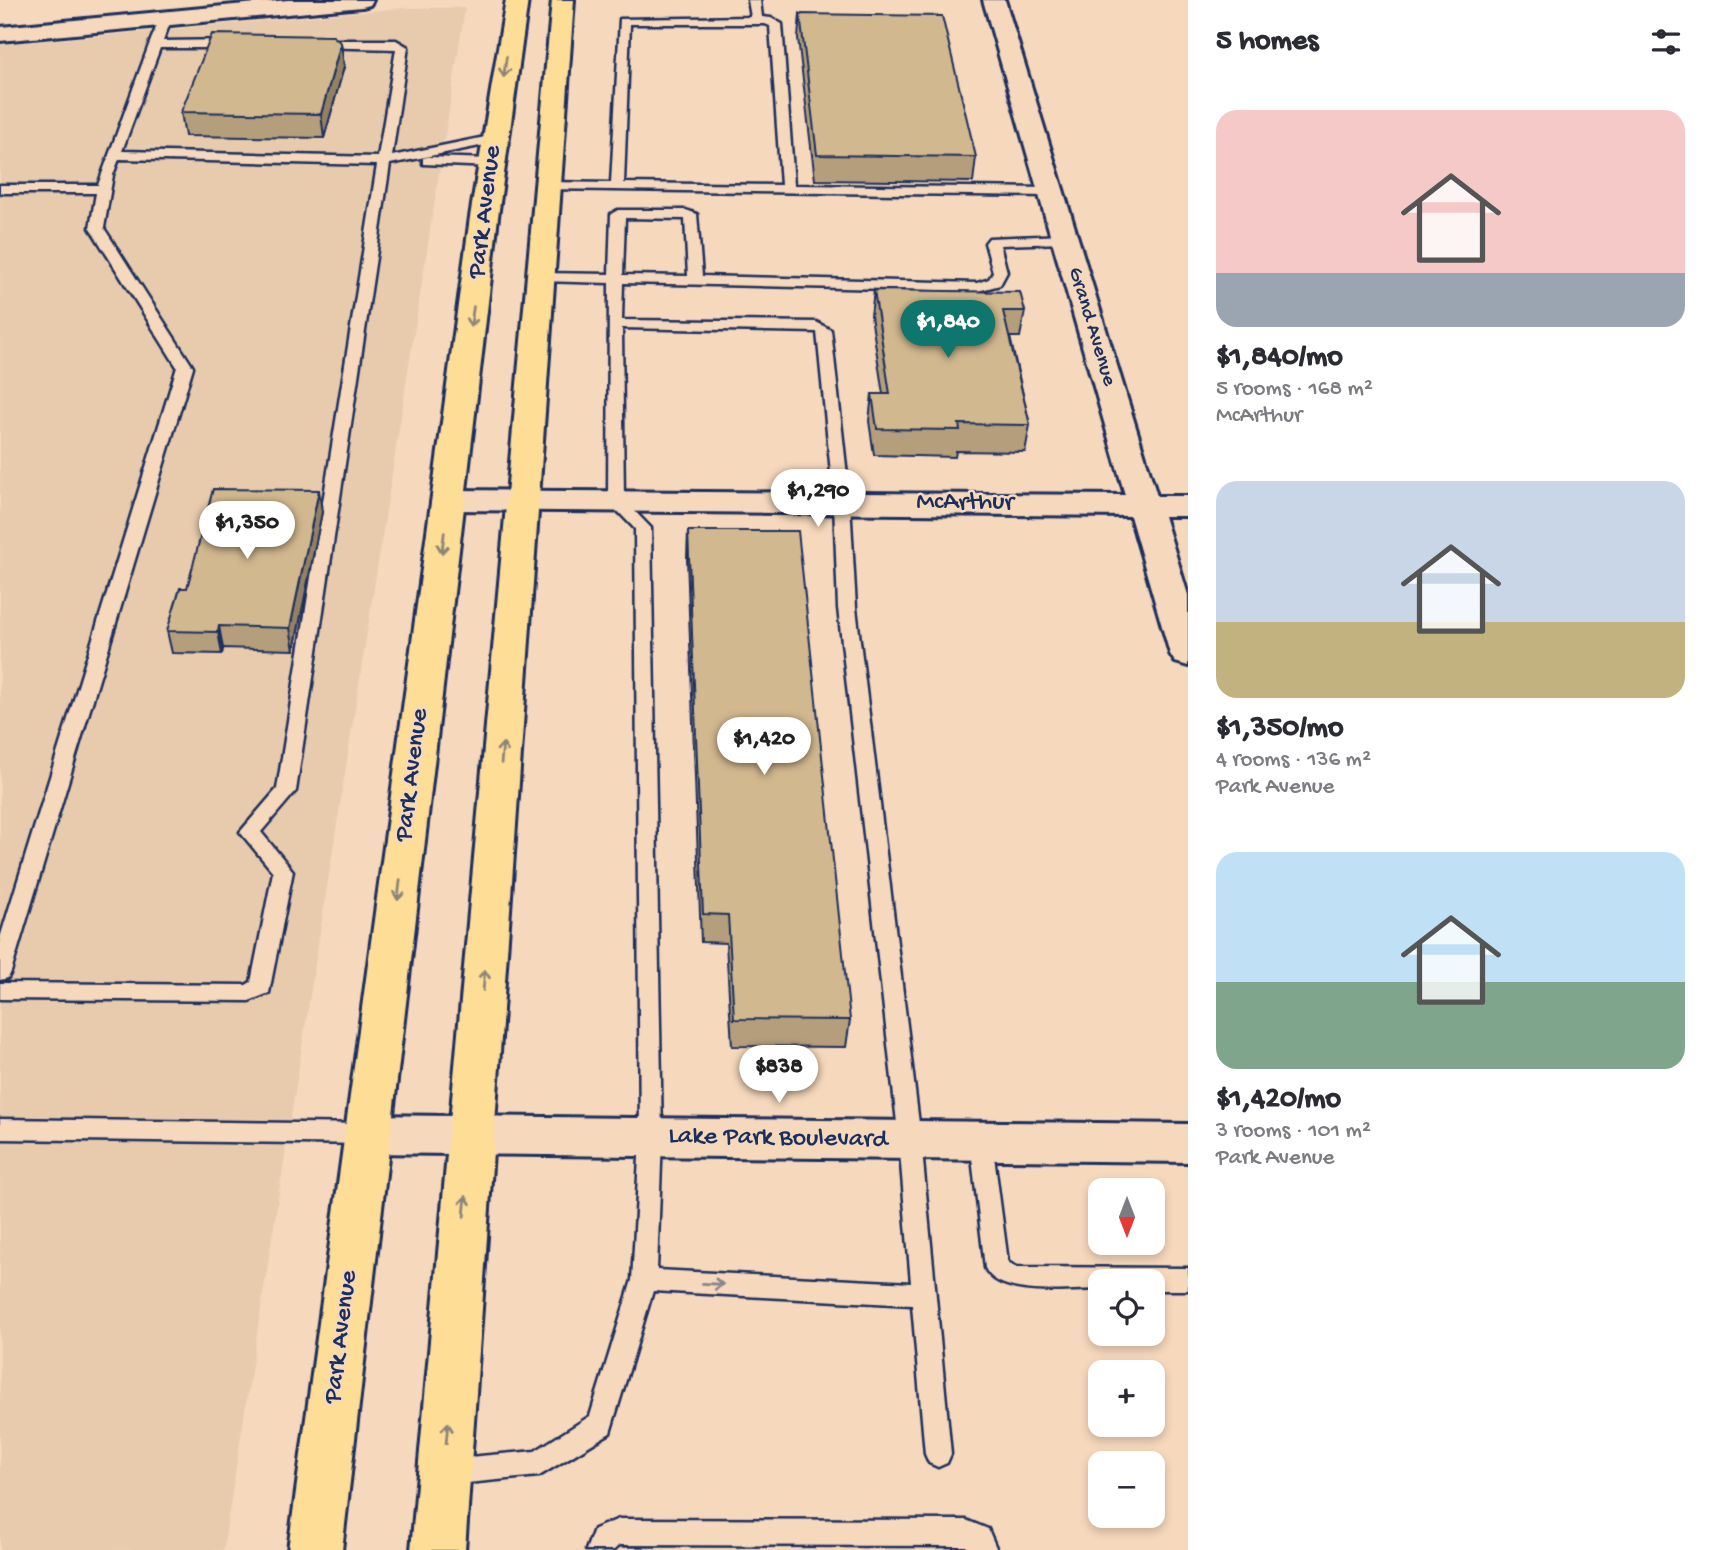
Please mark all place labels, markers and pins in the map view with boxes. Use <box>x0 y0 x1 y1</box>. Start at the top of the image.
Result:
pin: $1,840 <box>891 300 1005 360</box>
pin: $1,290 <box>761 470 875 529</box>
pin: $1,350 <box>190 502 304 561</box>
pin: $1,420 <box>707 718 821 777</box>
pin: $838 <box>738 1046 820 1105</box>

